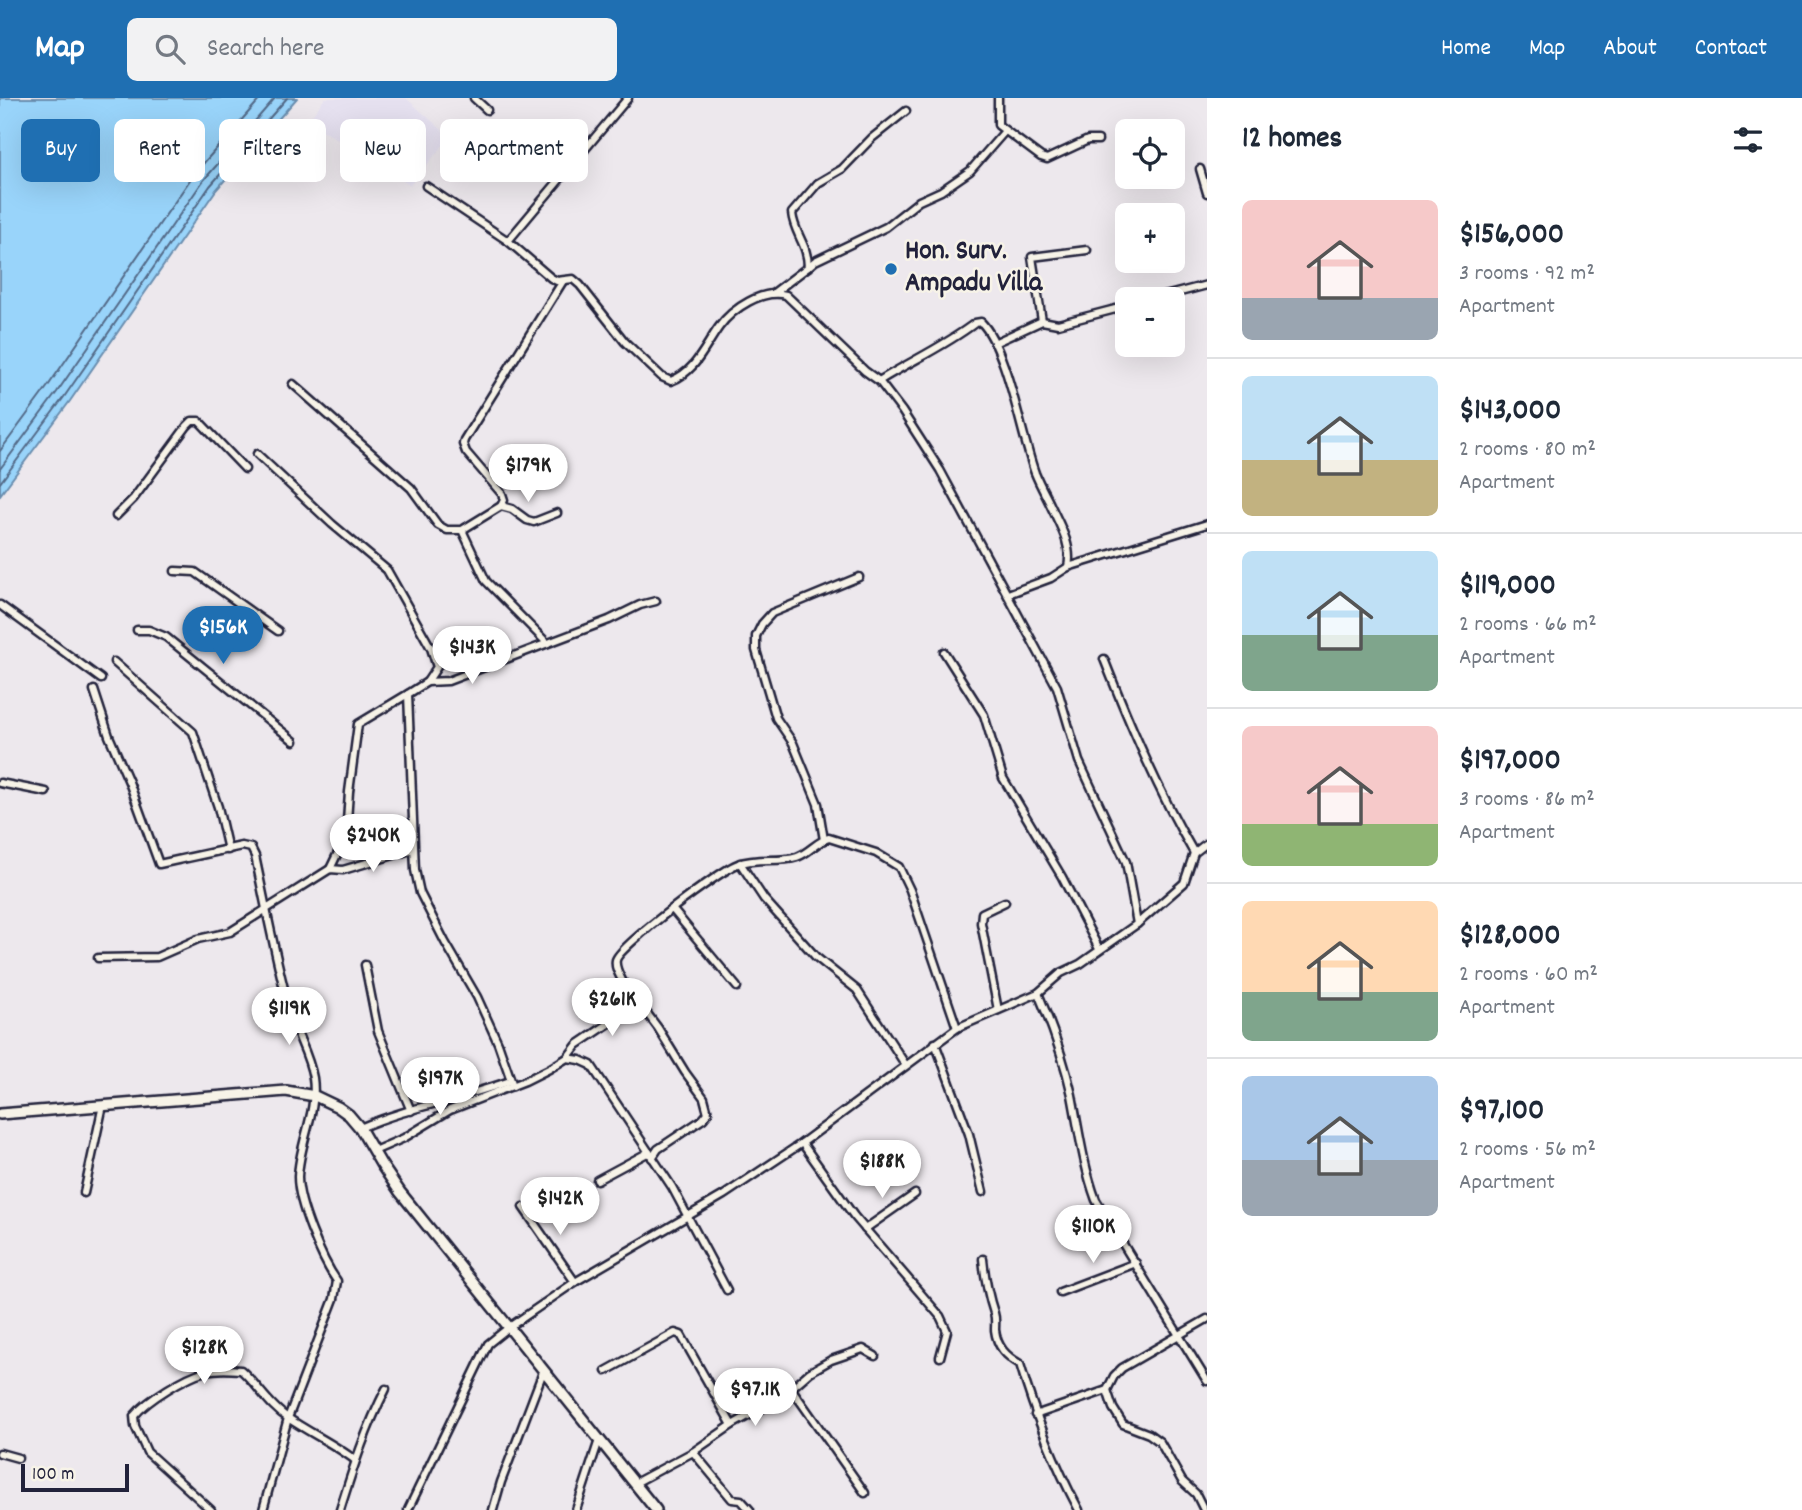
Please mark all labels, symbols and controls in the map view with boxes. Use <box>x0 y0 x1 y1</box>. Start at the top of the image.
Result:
search box <box>127 18 617 81</box>
text: Map <box>35 26 85 73</box>
icon: search <box>151 30 189 68</box>
text: Search here <box>207 31 325 68</box>
text: Home <box>1441 32 1491 66</box>
text: Map <box>1529 32 1565 66</box>
text: About <box>1603 32 1657 66</box>
text: Contact <box>1695 32 1767 66</box>
chip: Buy <box>21 119 100 182</box>
chip: Rent <box>114 119 205 182</box>
chip: Filters <box>219 119 326 182</box>
chip: New <box>340 119 426 182</box>
chip: Apartment <box>440 119 588 182</box>
map controls <box>1115 119 1185 357</box>
button: locate <box>1115 119 1185 189</box>
text: 12 homes <box>1242 119 1342 162</box>
icon: filters <box>1729 121 1767 159</box>
button: + <box>1115 203 1185 273</box>
text: $156,000 <box>1459 215 1564 258</box>
icon: home <box>1298 228 1382 312</box>
place label: Hon. Surv. Ampadu Villa <box>905 233 1043 305</box>
text: 3 rooms · 92 m² <box>1459 258 1595 291</box>
marker: Hon. Surv. Ampadu Villa <box>883 261 899 277</box>
button: − <box>1115 287 1185 357</box>
text: Apartment <box>1459 291 1555 324</box>
text: $143,000 <box>1459 391 1561 434</box>
icon: home <box>1298 404 1382 488</box>
text: 2 rooms · 80 m² <box>1459 434 1596 467</box>
pin: $179K <box>479 444 577 504</box>
text: $179K <box>505 450 551 483</box>
text: Apartment <box>1459 467 1555 500</box>
text: $119,000 <box>1459 566 1556 609</box>
icon: home <box>1298 579 1382 663</box>
pin: $156K <box>174 606 272 666</box>
text: 2 rooms · 66 m² <box>1459 609 1597 642</box>
text: $156K <box>198 612 248 645</box>
pin: $143K <box>423 626 521 686</box>
text: $143K <box>448 632 496 665</box>
text: Apartment <box>1459 642 1555 675</box>
text: $197,000 <box>1459 741 1561 784</box>
icon: home <box>1298 754 1382 838</box>
text: 3 rooms · 86 m² <box>1459 784 1595 817</box>
pin: $240K <box>324 814 422 874</box>
text: Apartment <box>1459 817 1555 850</box>
text: $240K <box>346 820 400 853</box>
text: $128,000 <box>1459 916 1561 959</box>
icon: home <box>1298 929 1382 1013</box>
text: 2 rooms · 60 m² <box>1459 959 1598 992</box>
pin: $261K <box>563 978 661 1038</box>
text: $261K <box>588 984 636 1017</box>
pin: $119K <box>240 988 338 1047</box>
text: Apartment <box>1459 992 1555 1025</box>
text: $119K <box>268 993 310 1026</box>
pin: $197K <box>391 1058 489 1117</box>
text: $197K <box>417 1063 463 1096</box>
text: $97,100 <box>1459 1091 1544 1134</box>
icon: home <box>1298 1104 1382 1188</box>
text: 2 rooms · 56 m² <box>1459 1134 1596 1167</box>
pin: $188K <box>833 1140 931 1200</box>
text: $188K <box>859 1146 905 1179</box>
text: Apartment <box>1459 1167 1555 1200</box>
pin: $142K <box>511 1178 609 1237</box>
text: $142K <box>537 1183 583 1216</box>
pin: $110K <box>1044 1206 1142 1265</box>
text: $110K <box>1071 1211 1115 1244</box>
pin: $128K <box>155 1326 253 1386</box>
text: $128K <box>181 1332 227 1365</box>
pin: $97.1K <box>698 1368 812 1428</box>
text: $97.1K <box>730 1374 780 1407</box>
scale bar <box>21 1461 130 1493</box>
text: 100 m <box>32 1462 74 1489</box>

